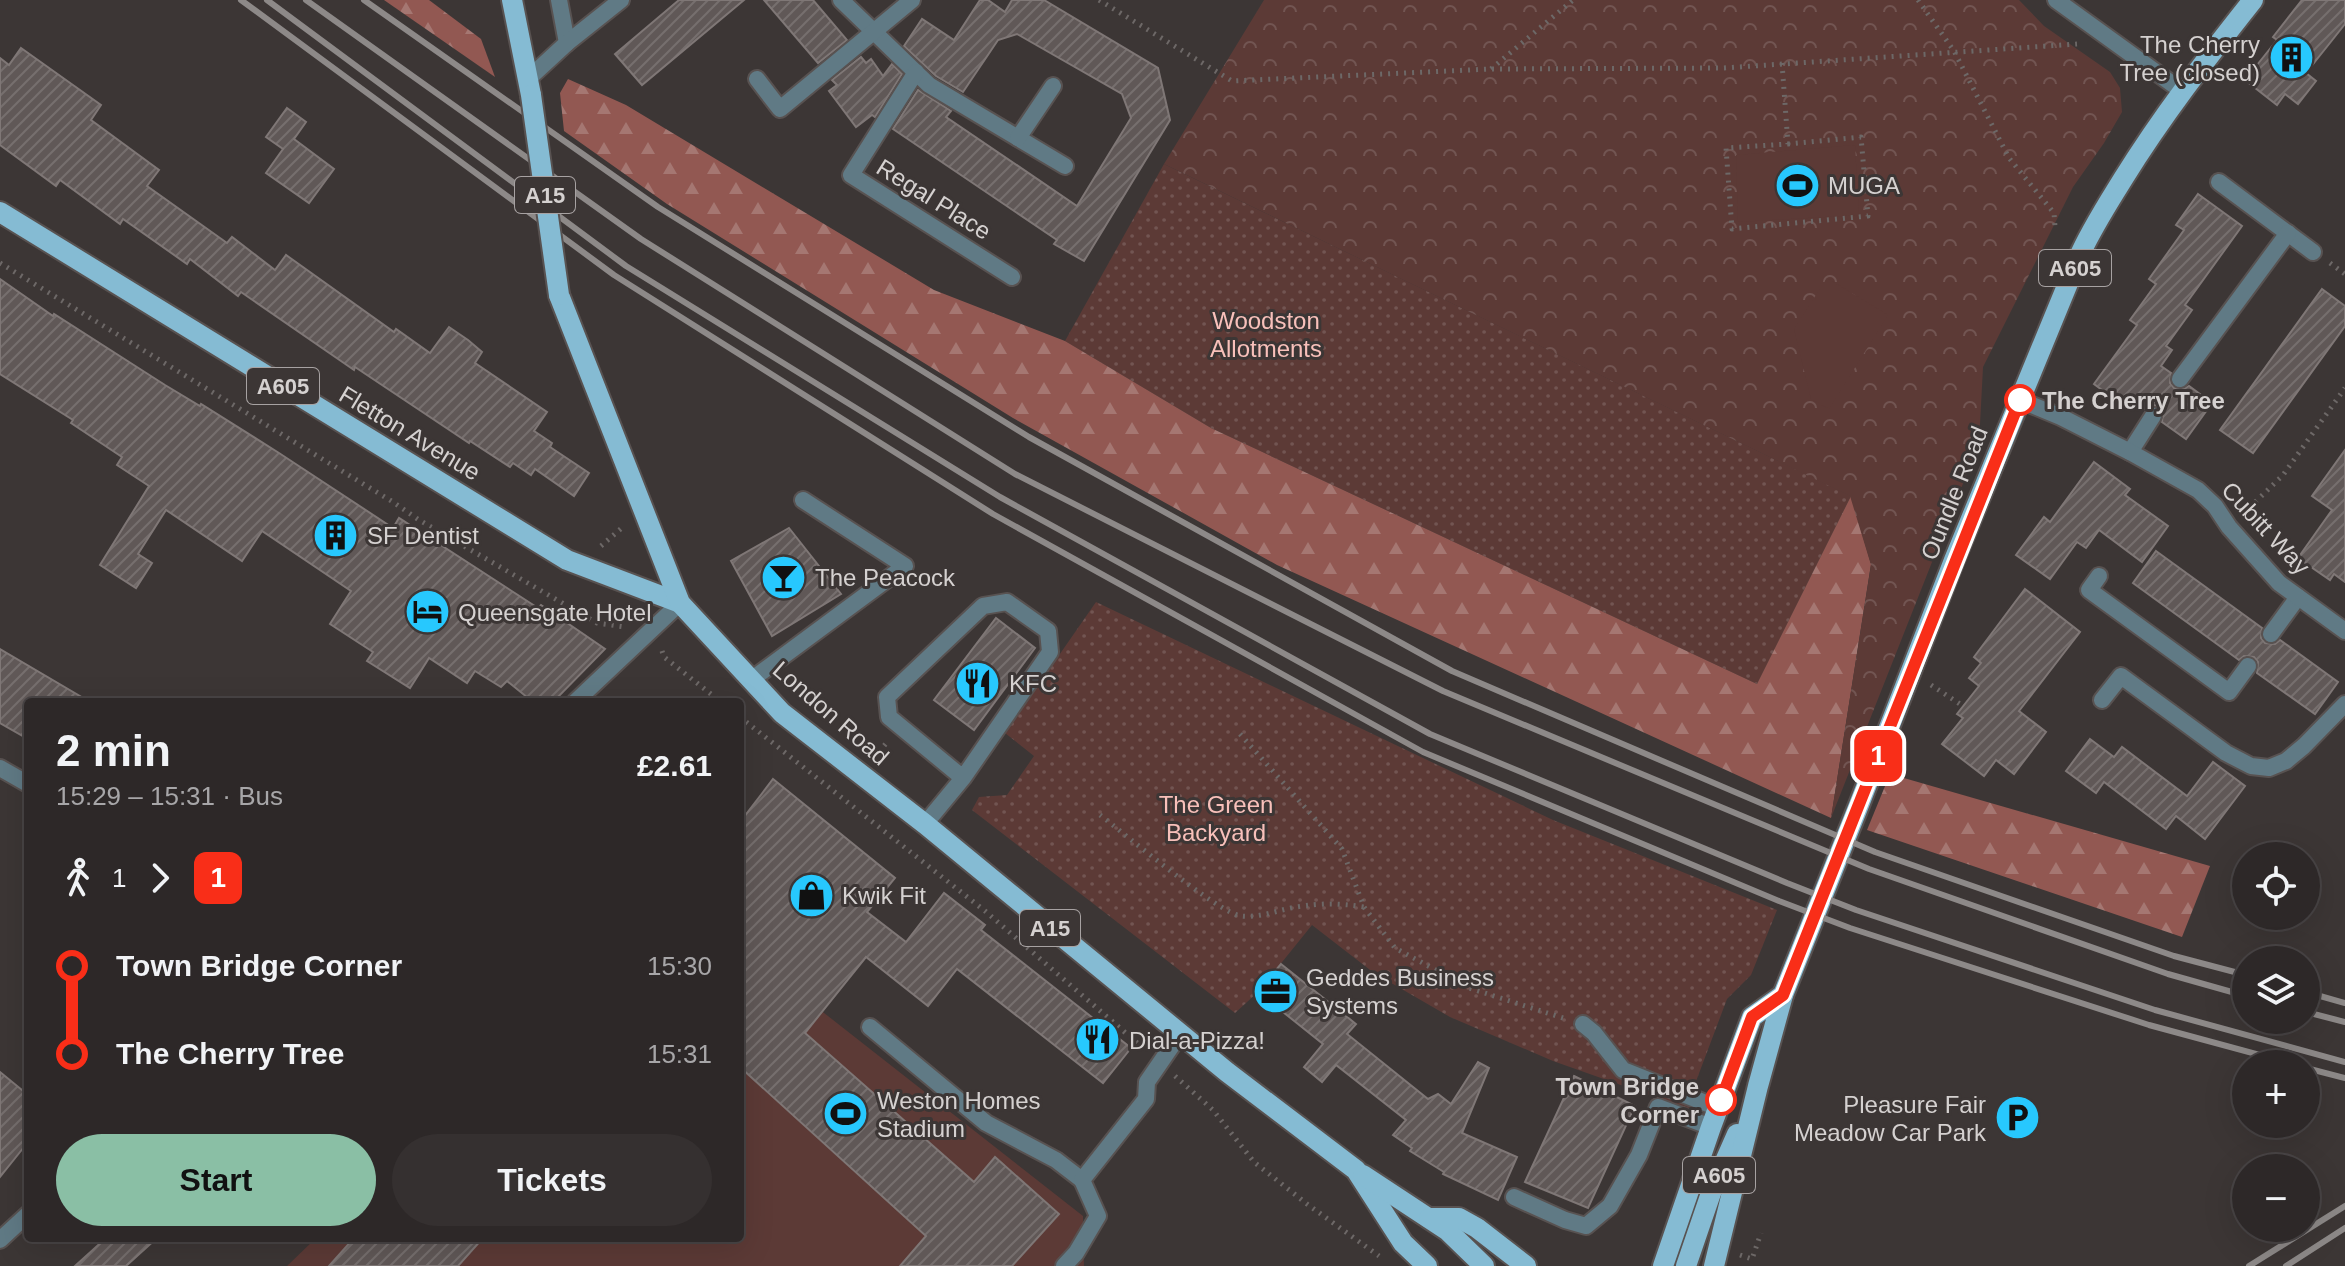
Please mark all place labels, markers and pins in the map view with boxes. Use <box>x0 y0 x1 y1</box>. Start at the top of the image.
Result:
place label: The Cherry Tree (closed) <box>2120 31 2260 86</box>
building icon: The Cherry Tree (closed) <box>2267 34 2315 82</box>
sports icon: MUGA <box>1773 161 1821 209</box>
place label: MUGA <box>1828 172 1900 199</box>
marker: The Cherry Tree <box>2005 385 2035 415</box>
place label: The Cherry Tree <box>2042 387 2225 414</box>
building icon: SF Dentist <box>312 511 360 559</box>
place label: SF Dentist <box>367 522 479 549</box>
bar icon: The Peacock <box>760 553 808 601</box>
place label: The Peacock <box>815 564 956 591</box>
hotel icon: Queensgate Hotel <box>403 588 451 636</box>
place label: Queensgate Hotel <box>458 599 651 626</box>
restaurant icon: KFC <box>954 659 1002 707</box>
place label: KFC <box>1009 670 1057 697</box>
shop icon: Kwik Fit <box>787 871 835 919</box>
place label: Kwik Fit <box>842 882 926 909</box>
place label: Geddes Business Systems <box>1306 964 1494 1019</box>
office icon: Geddes Business Systems <box>1251 967 1299 1015</box>
restaurant icon: Dial-a-Pizza! <box>1074 1016 1122 1064</box>
place label: Dial-a-Pizza! <box>1129 1027 1265 1054</box>
place label: Town Bridge Corner <box>1555 1073 1699 1128</box>
marker: Town Bridge Corner <box>1706 1085 1736 1115</box>
place label: Weston Homes Stadium <box>877 1087 1041 1142</box>
sports icon: Weston Homes Stadium <box>822 1090 870 1138</box>
place label: Pleasure Fair Meadow Car Park <box>1794 1091 1987 1146</box>
parking icon: Pleasure Fair Meadow Car Park <box>1993 1094 2041 1142</box>

